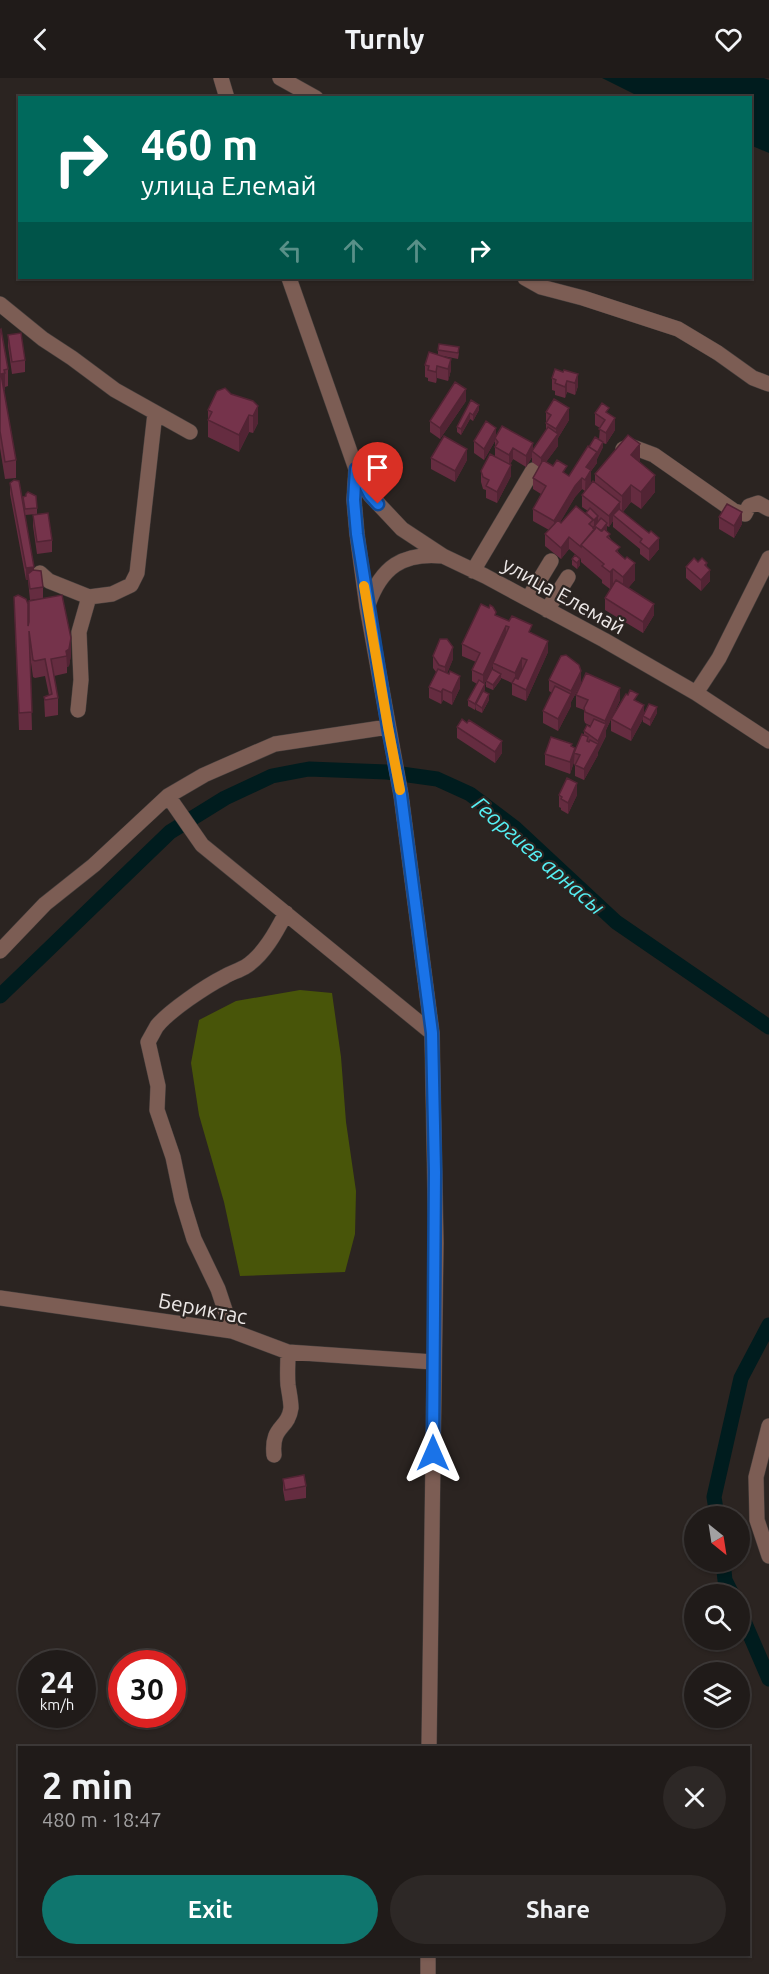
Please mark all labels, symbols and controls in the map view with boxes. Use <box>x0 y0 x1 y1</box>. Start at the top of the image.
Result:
icon: back <box>24 23 57 56</box>
icon: heart <box>712 23 745 56</box>
text: Turnly <box>345 24 424 54</box>
icon: right <box>42 120 120 198</box>
text: 460 m <box>141 121 258 168</box>
text: улица Елемай <box>141 170 316 200</box>
icon: left <box>274 234 307 267</box>
icon: ahead <box>337 234 370 267</box>
icon: ahead <box>400 234 433 267</box>
icon: right <box>463 234 496 267</box>
pin <box>352 442 403 504</box>
icon: arrive <box>361 451 394 484</box>
street label: улица Елемай <box>499 551 629 639</box>
water label: Георгиев арнасы <box>468 791 610 919</box>
street label: Бериктас <box>157 1288 250 1328</box>
position arrow <box>401 1421 465 1485</box>
north arrow <box>684 1506 750 1572</box>
map controls <box>684 1506 750 1728</box>
button: search <box>684 1584 750 1650</box>
speed limit sign: 30 <box>108 1650 186 1728</box>
button: layers <box>684 1662 750 1728</box>
text: 24 <box>40 1665 74 1699</box>
text: km/h <box>40 1696 74 1713</box>
text: 2 min <box>42 1765 133 1806</box>
button: close <box>663 1766 726 1829</box>
text: 480 m · 18:47 <box>42 1808 162 1831</box>
button: Exit <box>42 1875 378 1944</box>
button: Share <box>390 1875 726 1944</box>

